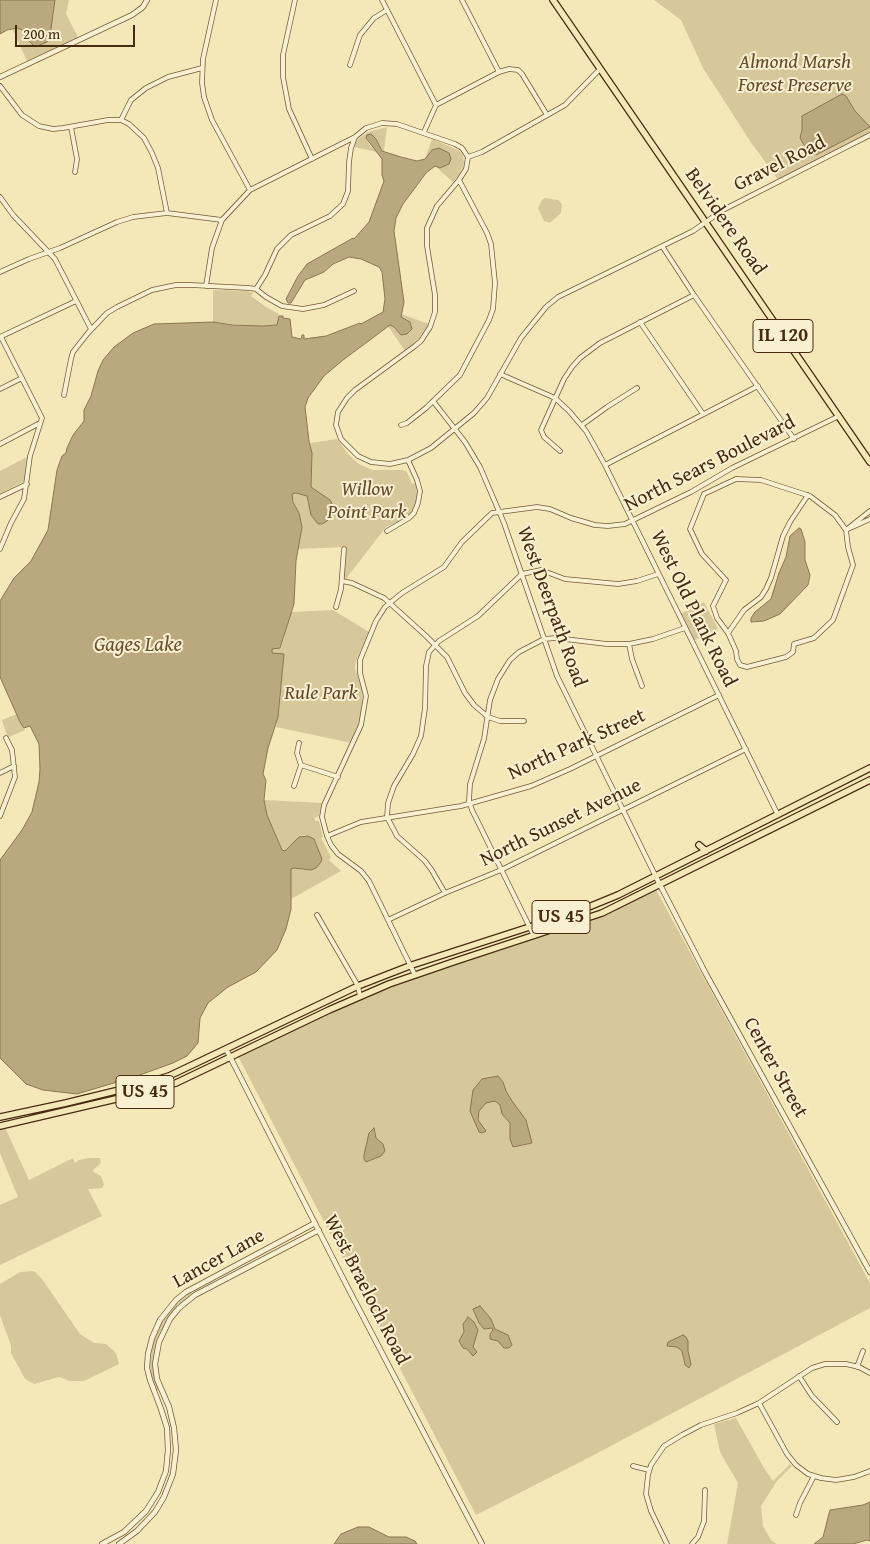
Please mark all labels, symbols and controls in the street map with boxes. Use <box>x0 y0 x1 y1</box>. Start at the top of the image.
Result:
scale bar <box>18 15 138 47</box>
text: 200 m <box>23 23 60 44</box>
park label: Almond Marsh Forest Preserve <box>738 51 852 98</box>
street label: Gravel Road <box>730 131 830 197</box>
street label: Belvidere Road <box>679 164 771 280</box>
road number: IL 120 <box>753 320 813 352</box>
street label: North Sears Boulevard <box>621 411 799 517</box>
park label: Willow Point Park <box>327 478 407 525</box>
street label: West Deerpath Road <box>511 524 591 690</box>
street label: West Old Plank Road <box>645 527 741 691</box>
water label: Gages Lake <box>94 633 182 659</box>
park label: Rule Park <box>284 682 358 706</box>
street label: North Park Street <box>505 704 649 786</box>
street label: North Sunset Avenue <box>477 774 645 872</box>
road number: US 45 <box>532 900 590 934</box>
street label: Center Street <box>738 1014 812 1122</box>
road number: US 45 <box>116 1076 174 1108</box>
street label: West Braeloch Road <box>318 1211 414 1369</box>
street label: Lancer Lane <box>169 1224 269 1294</box>

